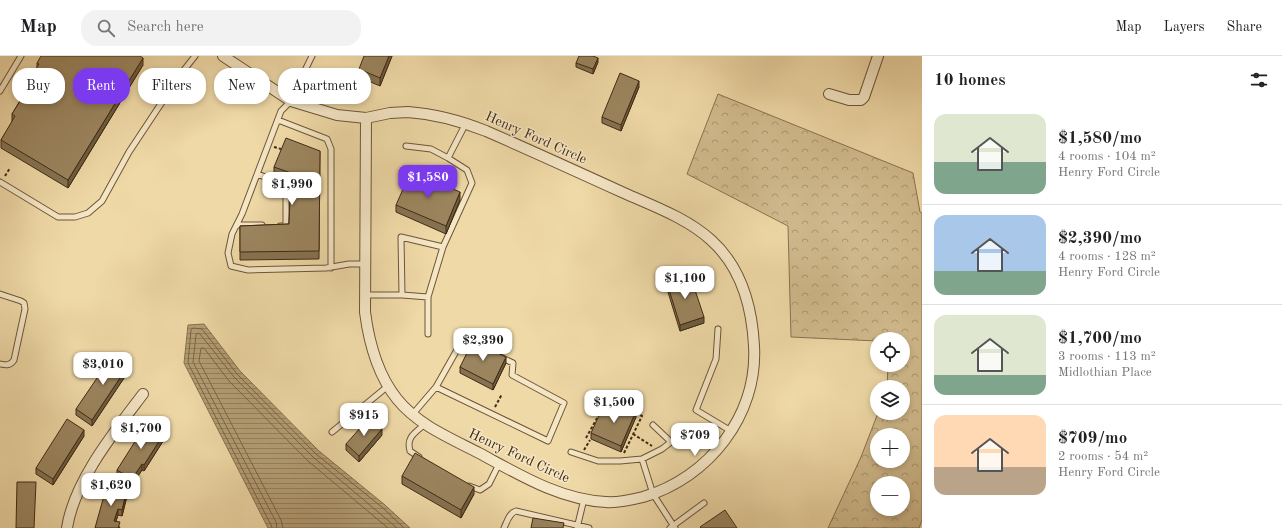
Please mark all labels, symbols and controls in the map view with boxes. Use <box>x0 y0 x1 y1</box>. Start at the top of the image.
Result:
search box <box>81 10 361 46</box>
icon: search <box>95 17 117 39</box>
text: Map <box>20 18 57 37</box>
text: Search here <box>127 20 204 35</box>
text: Map <box>1116 20 1142 34</box>
text: Layers <box>1164 20 1205 34</box>
text: Share <box>1227 20 1262 34</box>
chip: Buy <box>12 68 65 104</box>
chip: Rent <box>73 68 130 104</box>
chip: Filters <box>138 68 206 104</box>
chip: New <box>214 68 270 104</box>
chip: Apartment <box>278 68 371 104</box>
icon: filters <box>1248 69 1270 91</box>
text: 10 homes <box>934 72 1006 89</box>
street label: Henry Ford Circle <box>483 109 589 167</box>
icon: home <box>966 130 1014 178</box>
text: $1,580/mo <box>1058 130 1142 147</box>
text: 4 rooms · 104 m² <box>1058 150 1156 163</box>
pin: $1,580 <box>395 165 461 199</box>
text: Henry Ford Circle <box>1058 166 1160 179</box>
text: $1,580 <box>407 171 449 184</box>
pin: $1,990 <box>259 172 325 206</box>
text: $1,990 <box>271 178 313 191</box>
text: $2,390/mo <box>1058 230 1142 247</box>
icon: home <box>966 231 1014 279</box>
text: 4 rooms · 128 m² <box>1058 250 1156 263</box>
pin: $1,100 <box>652 266 718 300</box>
text: Henry Ford Circle <box>1058 266 1160 279</box>
text: $1,100 <box>664 272 706 285</box>
pin: $2,390 <box>450 328 516 362</box>
text: $1,700/mo <box>1058 330 1142 347</box>
icon: home <box>966 331 1014 379</box>
map controls <box>870 332 910 516</box>
button: locate <box>870 332 910 372</box>
text: $2,390 <box>462 334 504 347</box>
text: 3 rooms · 113 m² <box>1058 350 1156 363</box>
pin: $3,010 <box>70 352 136 386</box>
text: $3,010 <box>82 358 124 371</box>
text: Midlothian Place <box>1058 366 1152 379</box>
button: layers <box>870 380 910 420</box>
pin: $1,500 <box>581 390 647 424</box>
text: $1,500 <box>593 396 635 409</box>
pin: $915 <box>340 403 388 437</box>
text: $915 <box>349 409 379 422</box>
pin: $1,700 <box>108 416 174 450</box>
text: $1,700 <box>120 422 162 435</box>
pin: $709 <box>671 423 719 457</box>
street label: Henry Ford Circle <box>466 426 572 486</box>
button: + <box>870 428 910 468</box>
text: $709 <box>680 429 710 442</box>
text: $709/mo <box>1058 430 1127 447</box>
icon: home <box>966 431 1014 479</box>
text: 2 rooms · 54 m² <box>1058 450 1148 463</box>
text: Henry Ford Circle <box>1058 466 1160 479</box>
pin: $1,620 <box>78 473 144 507</box>
button: − <box>870 476 910 516</box>
text: $1,620 <box>90 479 132 492</box>

